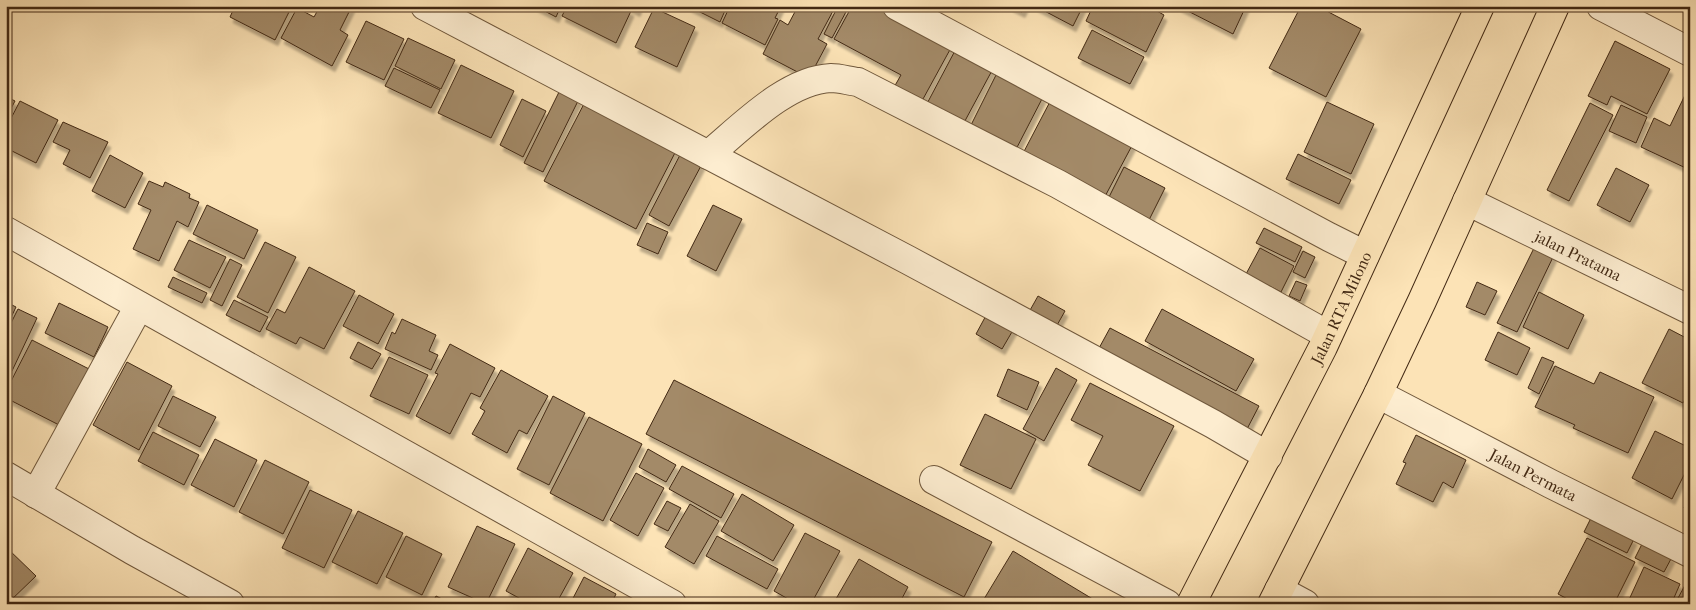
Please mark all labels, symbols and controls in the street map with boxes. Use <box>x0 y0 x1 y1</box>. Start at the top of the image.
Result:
street label: jalan Pratama <box>1530 225 1625 285</box>
street label: Jalan RTA Milono <box>1305 248 1375 369</box>
street label: Jalan Permata <box>1485 443 1581 505</box>

